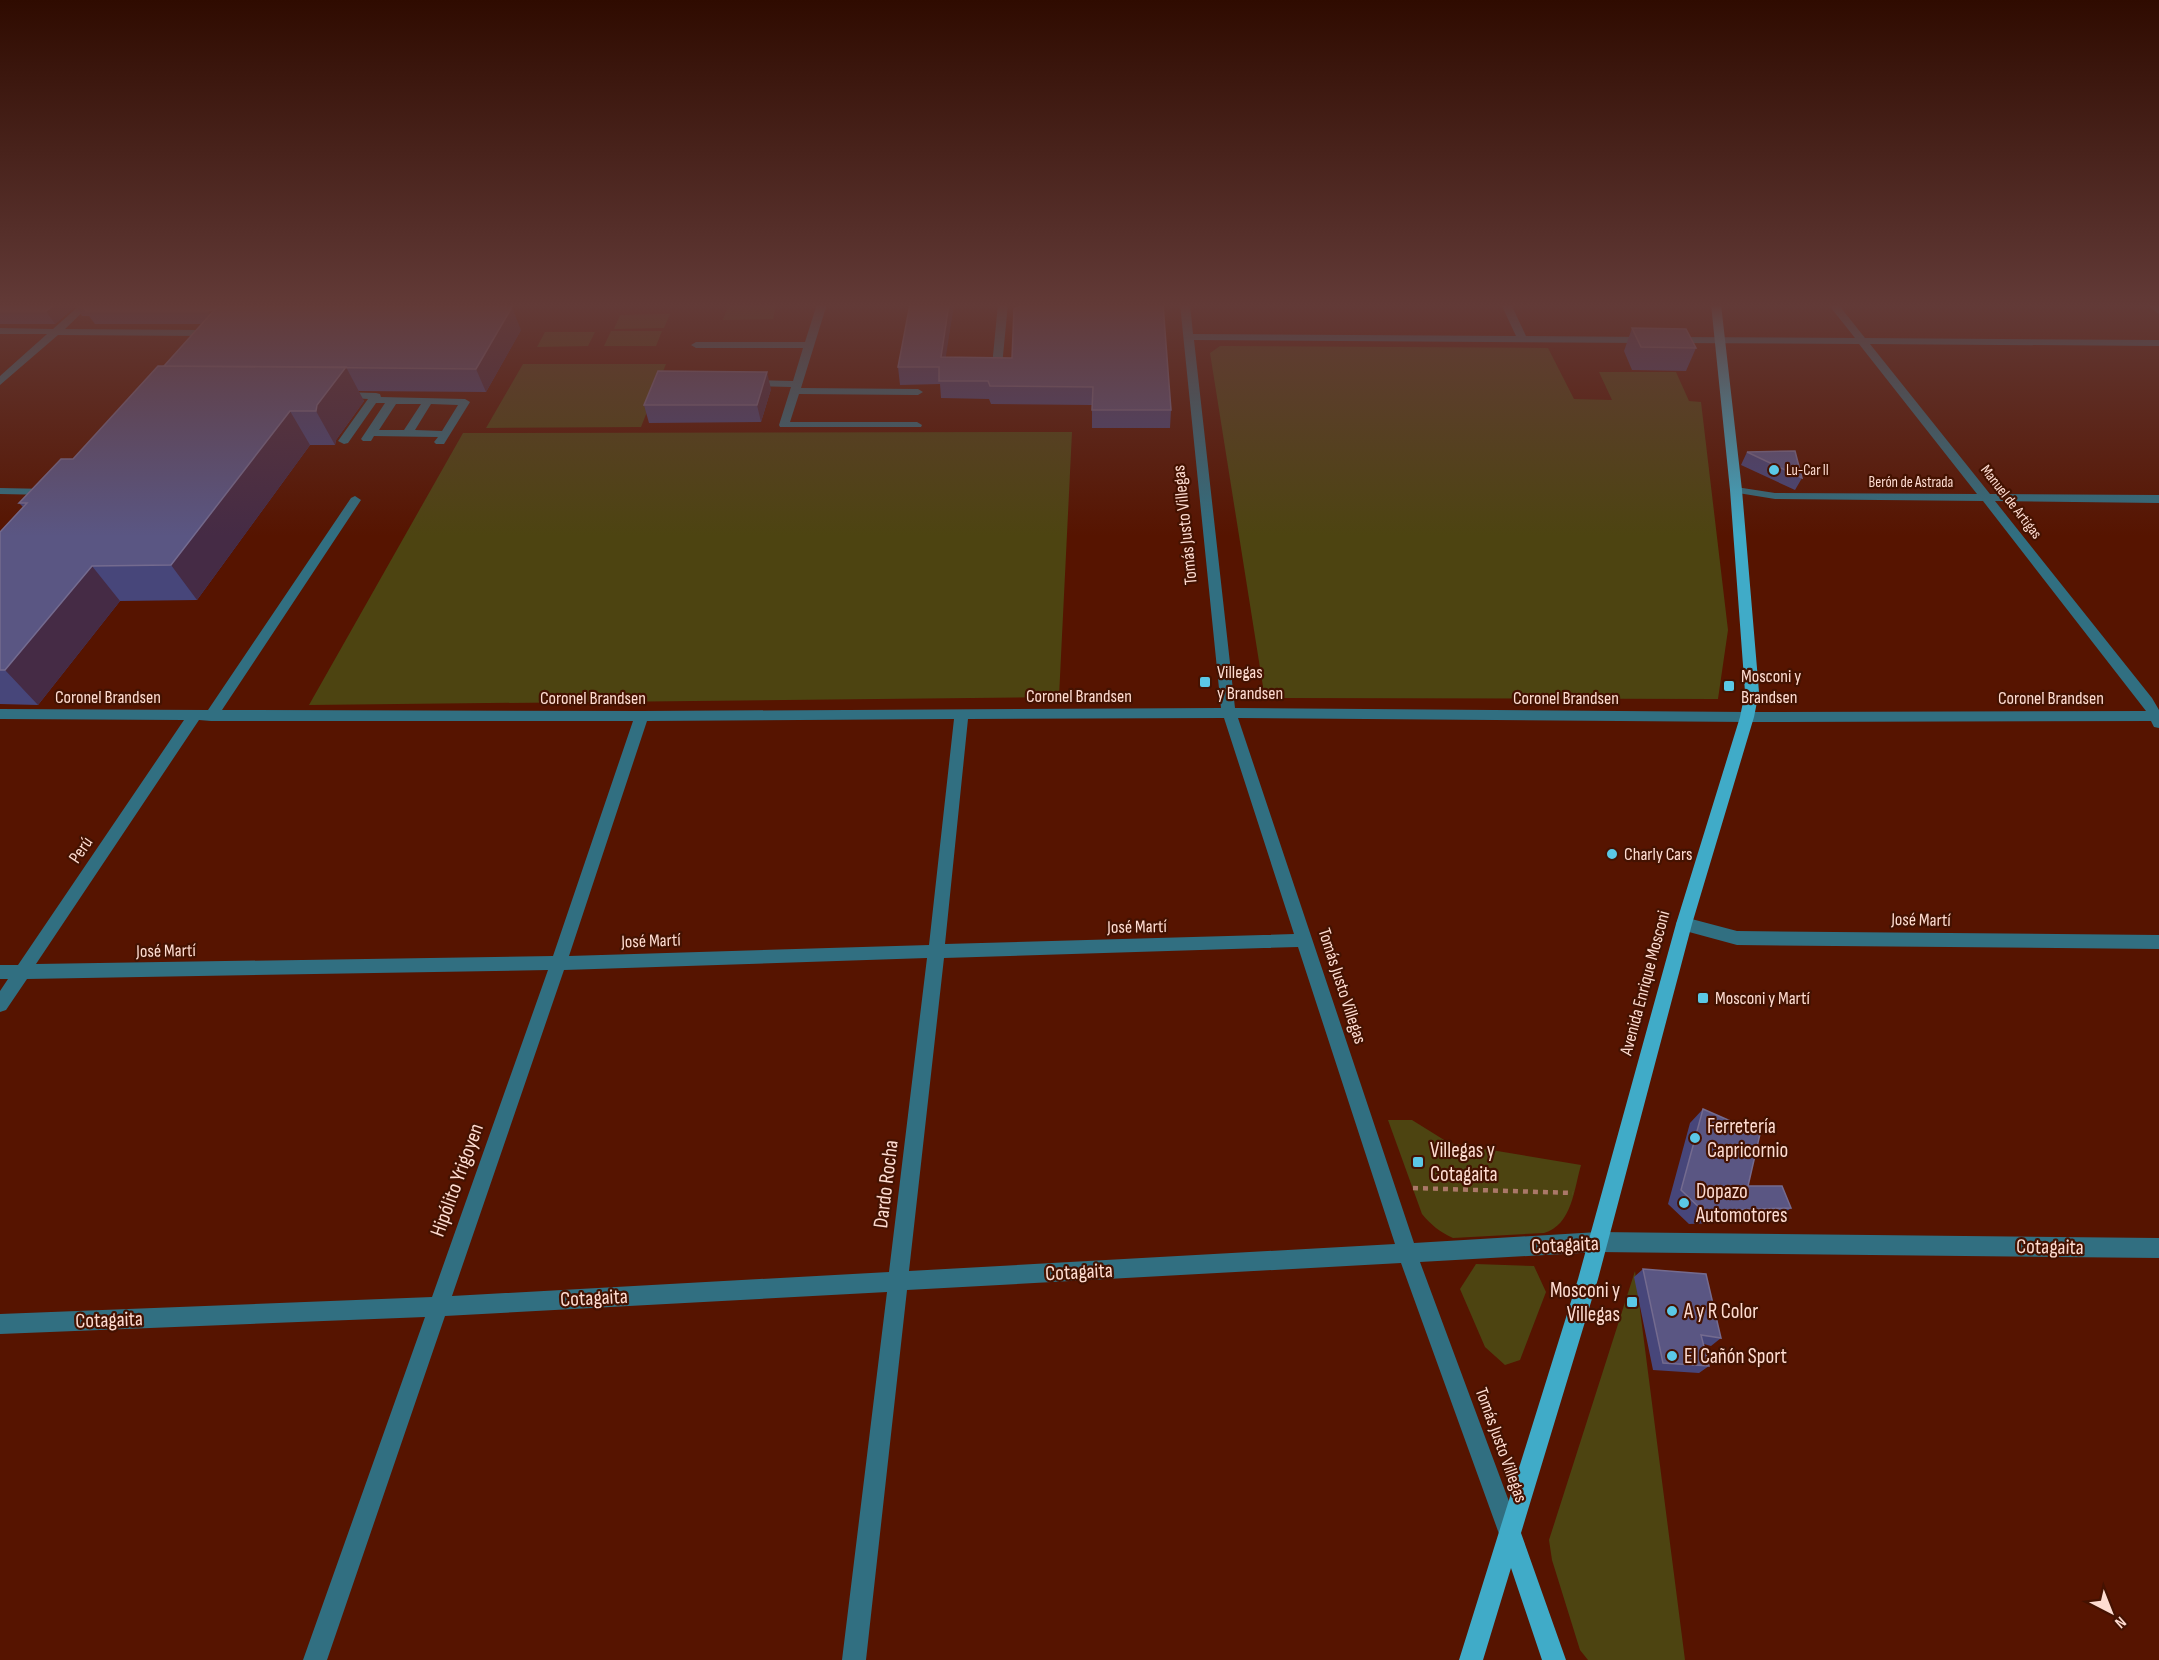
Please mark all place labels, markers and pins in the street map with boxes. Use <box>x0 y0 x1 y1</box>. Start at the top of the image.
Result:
place label: Lu-Car II <box>1786 461 1829 480</box>
marker: Lu-Car II <box>1767 463 1781 477</box>
place label: Villegas y Brandsen <box>1217 662 1283 704</box>
place label: Mosconi y Brandsen <box>1741 666 1801 708</box>
marker: Villegas y Brandsen <box>1198 675 1212 689</box>
marker: Mosconi y Brandsen <box>1722 679 1736 693</box>
place label: Charly Cars <box>1624 844 1692 865</box>
marker: Charly Cars <box>1605 847 1619 861</box>
place label: Mosconi y Martí <box>1715 988 1810 1009</box>
marker: Mosconi y Martí <box>1696 991 1710 1005</box>
place label: Ferretería Capricornio <box>1707 1114 1788 1163</box>
marker: Ferretería Capricornio <box>1688 1131 1702 1145</box>
place label: Villegas y Cotagaita <box>1430 1138 1498 1187</box>
marker: Villegas y Cotagaita <box>1411 1155 1425 1169</box>
place label: Dopazo Automotores <box>1695 1179 1788 1228</box>
marker: Dopazo Automotores <box>1677 1196 1691 1210</box>
place label: Mosconi y Villegas <box>1550 1278 1620 1327</box>
marker: Mosconi y Villegas <box>1625 1295 1639 1309</box>
place label: A y R Color <box>1683 1299 1758 1324</box>
marker: A y R Color <box>1665 1304 1679 1318</box>
place label: El Cañón Sport <box>1684 1344 1787 1369</box>
marker: El Cañón Sport <box>1665 1349 1679 1363</box>

